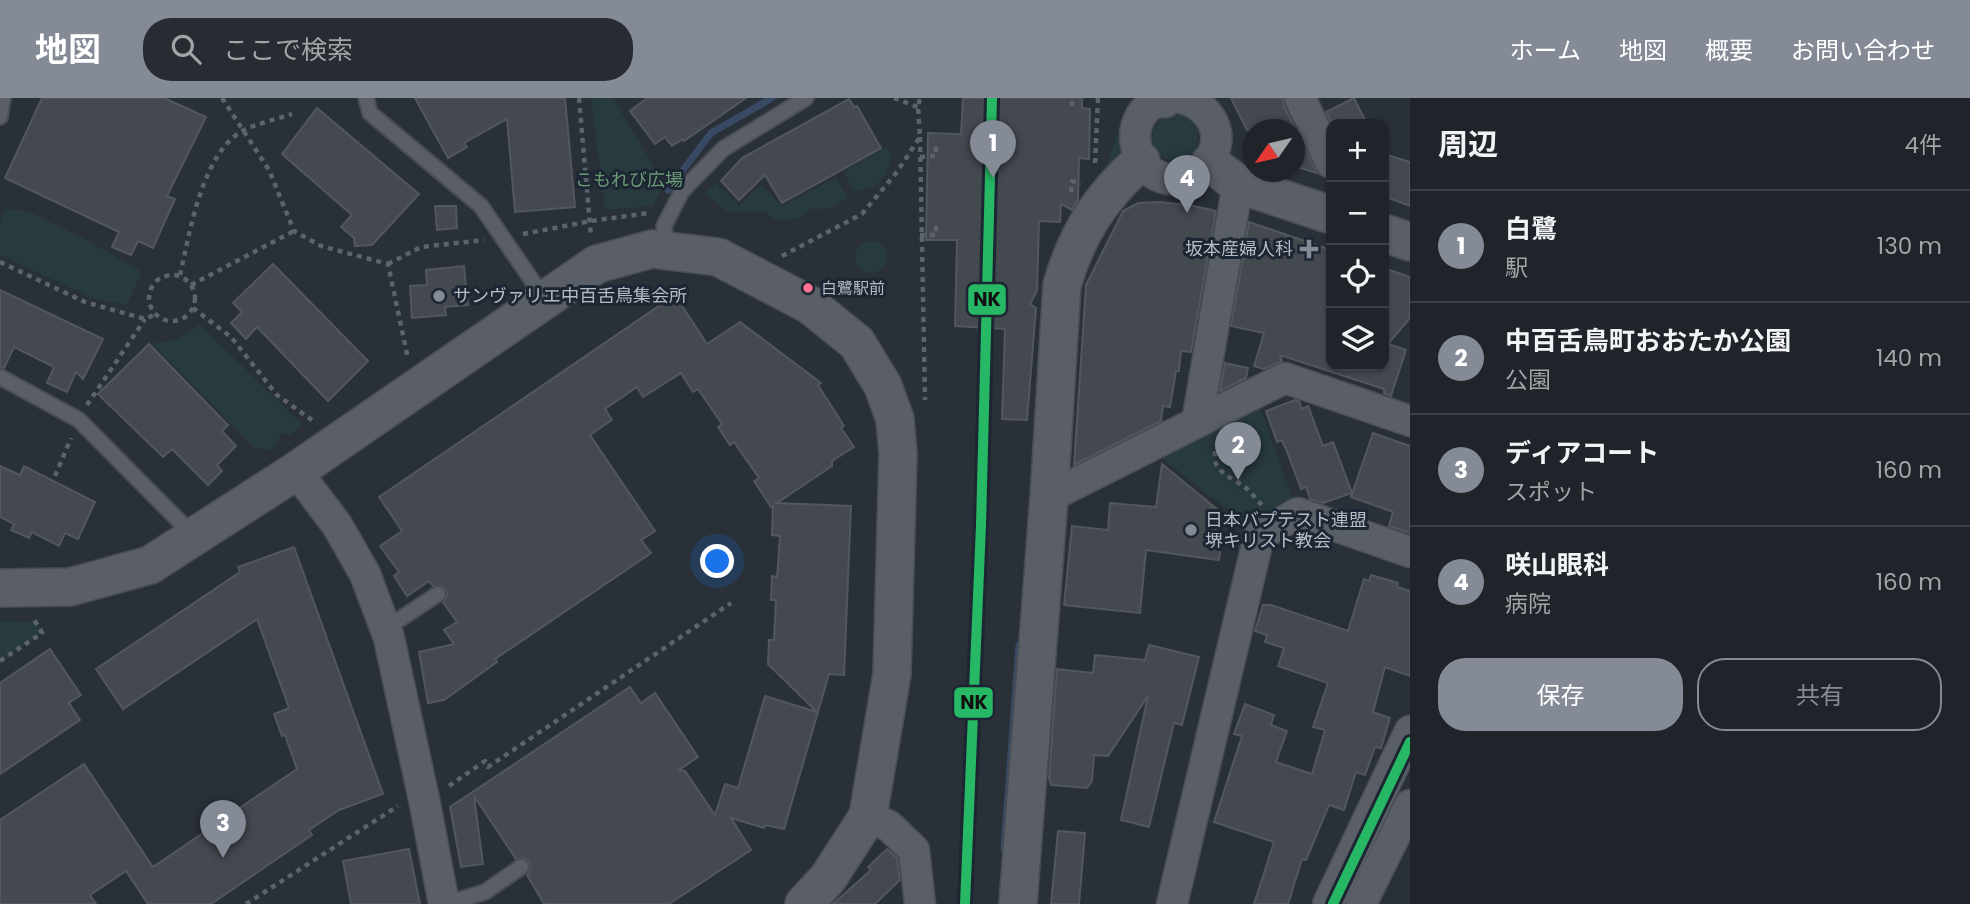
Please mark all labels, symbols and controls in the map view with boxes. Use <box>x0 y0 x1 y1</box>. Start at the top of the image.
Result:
search box <box>143 18 633 81</box>
text: 地図 <box>35 26 101 73</box>
icon: search <box>167 30 205 68</box>
text: ここで検索 <box>223 32 353 68</box>
text: ホーム <box>1510 34 1581 67</box>
text: 地図 <box>1619 34 1667 67</box>
text: 概要 <box>1705 34 1753 67</box>
text: お問い合わせ <box>1791 34 1935 67</box>
north arrow <box>1242 119 1305 182</box>
map controls <box>1326 119 1389 371</box>
button: + <box>1326 119 1389 182</box>
pin: 1 <box>970 120 1016 178</box>
text: 周辺 <box>1438 123 1498 166</box>
text: 4件 <box>1905 129 1942 161</box>
pin: 4 <box>1164 155 1210 213</box>
park label: こもれび広場 <box>575 167 683 192</box>
button: − <box>1326 182 1389 245</box>
text: 白鷺 <box>1505 211 1557 247</box>
text: 1 <box>1457 230 1465 262</box>
text: 130 m <box>1877 230 1942 262</box>
place label: 坂本産婦人科 <box>1185 236 1293 261</box>
marker: 坂本産婦人科 <box>1299 239 1319 259</box>
button: locate <box>1326 245 1389 308</box>
text: 駅 <box>1505 252 1528 284</box>
place label: 白鷺駅前 <box>821 277 885 300</box>
marker: 白鷺駅前 <box>801 281 815 295</box>
place label: サンヴァリエ中百舌鳥集会所 <box>453 283 687 308</box>
line badge: NK <box>967 283 1007 316</box>
text: NK <box>973 286 1001 313</box>
marker: サンヴァリエ中百舌鳥集会所 <box>431 288 447 304</box>
button: layers <box>1326 308 1389 371</box>
text: 中百舌鳥町おおたか公園 <box>1505 323 1791 359</box>
text: 2 <box>1454 342 1468 374</box>
text: 140 m <box>1876 342 1942 374</box>
text: 公園 <box>1505 364 1551 396</box>
pin: 2 <box>1215 422 1261 480</box>
text: ディアコート <box>1505 435 1659 471</box>
text: 3 <box>1454 454 1468 486</box>
text: 160 m <box>1876 454 1942 486</box>
text: スポット <box>1505 476 1597 508</box>
place label: 日本バプテスト連盟 堺キリスト教会 <box>1205 507 1367 553</box>
marker: 日本バプテスト連盟 堺キリスト教会 <box>1183 522 1199 538</box>
your location <box>700 544 734 578</box>
text: 咲山眼科 <box>1505 547 1609 583</box>
text: 4 <box>1453 566 1469 598</box>
text: 160 m <box>1876 566 1942 598</box>
text: 病院 <box>1505 588 1551 620</box>
button: 保存 <box>1438 658 1683 731</box>
button: 共有 <box>1697 658 1942 731</box>
line badge: NK <box>953 686 994 719</box>
text: NK <box>960 689 988 716</box>
pin: 3 <box>200 800 246 858</box>

